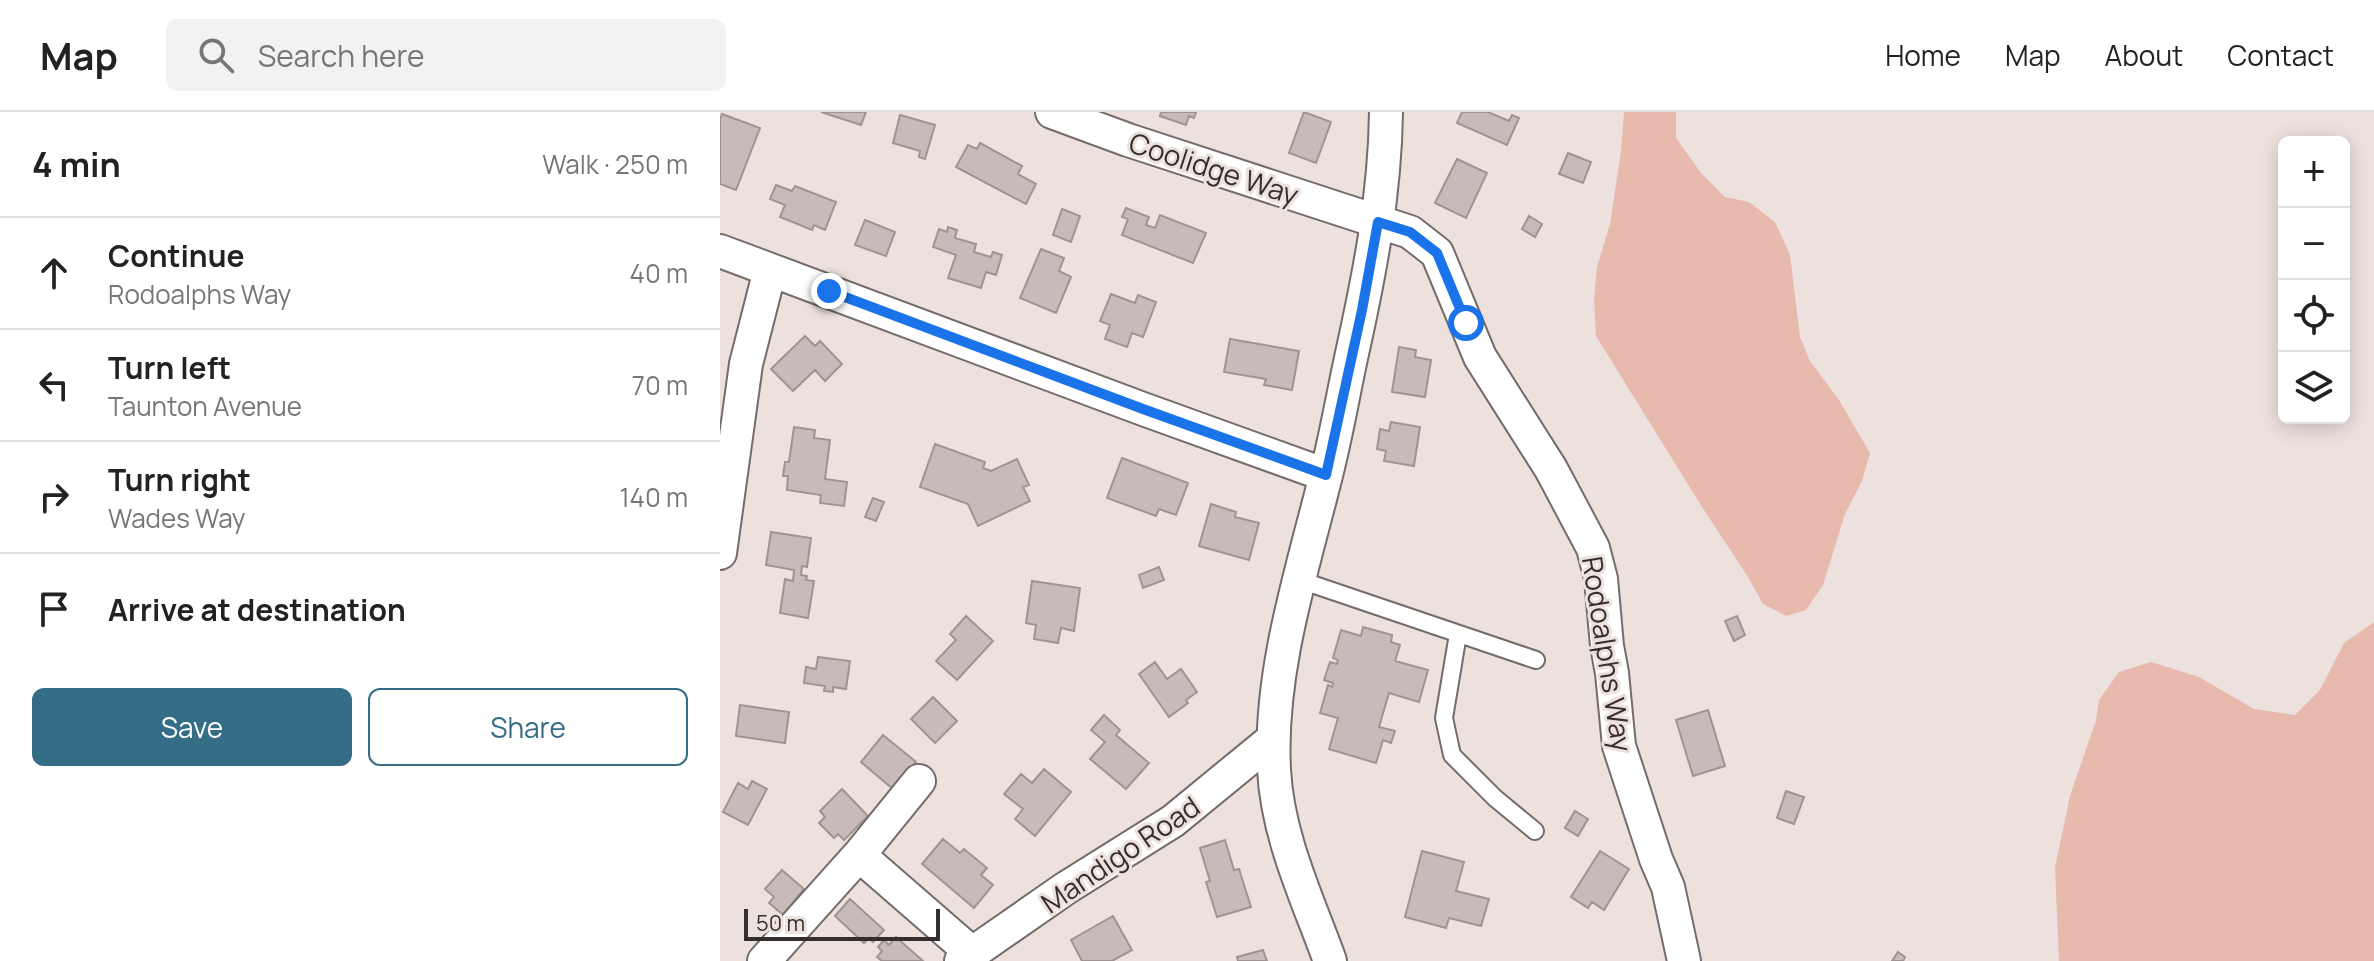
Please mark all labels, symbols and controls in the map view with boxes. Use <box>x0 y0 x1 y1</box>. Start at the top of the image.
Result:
search box <box>166 19 726 91</box>
text: Map <box>40 29 118 81</box>
icon: search <box>194 33 238 77</box>
text: Search here <box>258 35 425 76</box>
text: Home <box>1885 36 1961 74</box>
text: Map <box>2005 36 2061 74</box>
text: About <box>2105 36 2183 74</box>
text: Contact <box>2227 36 2334 74</box>
street label: Coolidge Way <box>1125 123 1304 213</box>
map controls <box>2278 136 2350 424</box>
button: + <box>2278 136 2350 208</box>
text: 4 min <box>32 141 121 187</box>
text: Walk · 250 m <box>542 146 688 182</box>
button: − <box>2278 208 2350 280</box>
text: Continue <box>108 235 244 276</box>
icon: ahead <box>32 251 76 295</box>
text: 40 m <box>630 255 688 291</box>
route end <box>811 273 847 309</box>
text: Rodoalphs Way <box>108 276 291 312</box>
button: locate <box>2278 280 2350 352</box>
route start <box>1448 305 1484 341</box>
text: Turn left <box>108 347 231 388</box>
button: layers <box>2278 352 2350 424</box>
icon: left <box>32 363 76 407</box>
text: 70 m <box>632 367 688 403</box>
text: Taunton Avenue <box>108 388 302 424</box>
text: Turn right <box>108 459 251 500</box>
icon: right <box>32 475 76 519</box>
text: 140 m <box>619 479 688 515</box>
text: Wades Way <box>108 500 246 536</box>
street label: Rodoalphs Way <box>1574 554 1642 755</box>
icon: arrive <box>32 587 76 631</box>
text: Arrive at destination <box>108 589 406 630</box>
button: Save <box>32 688 352 766</box>
button: Share <box>368 688 688 766</box>
street label: Mandigo Road <box>1033 787 1207 921</box>
scale bar <box>744 905 940 941</box>
text: 50 m <box>756 908 805 938</box>

